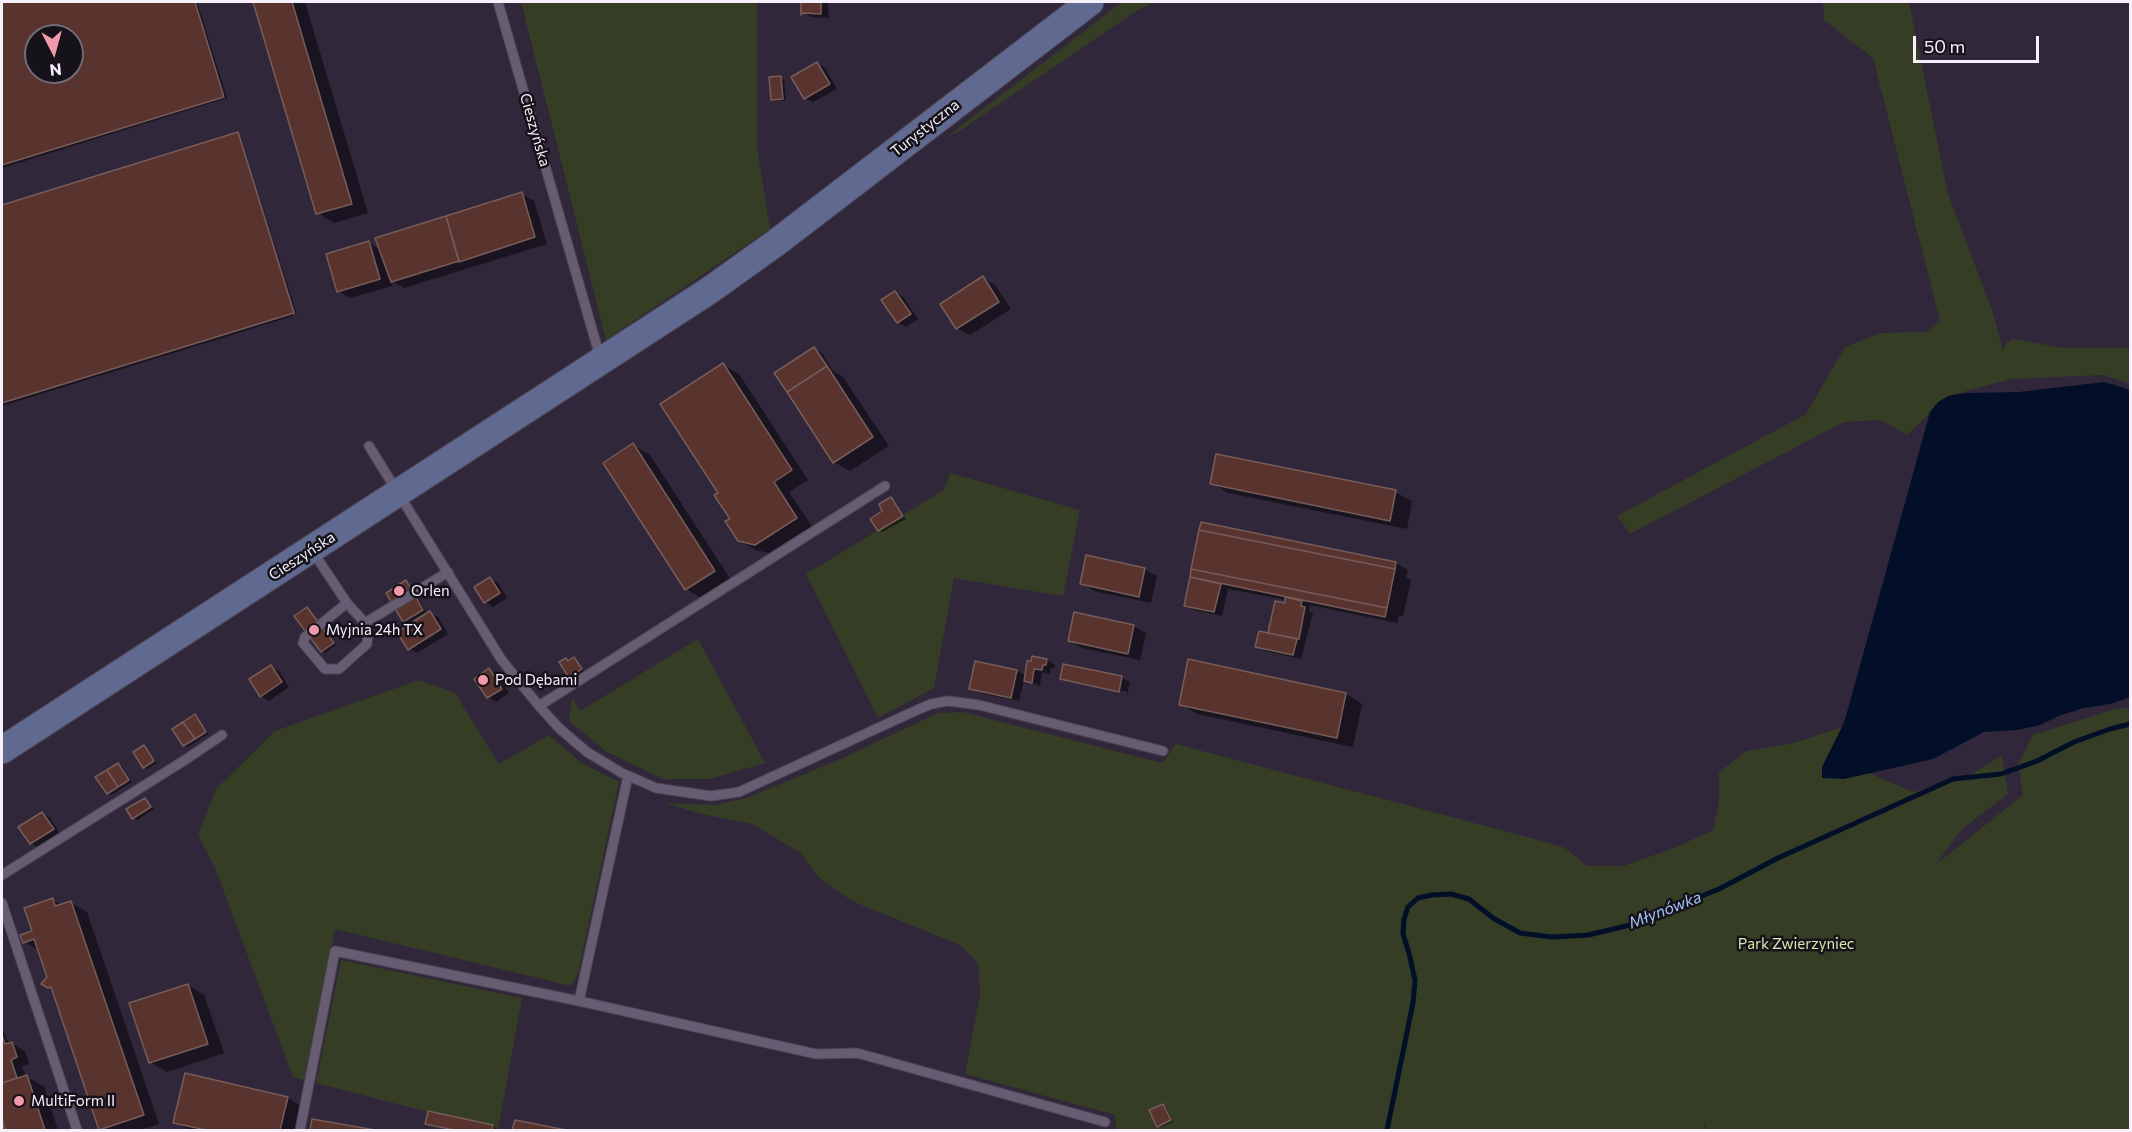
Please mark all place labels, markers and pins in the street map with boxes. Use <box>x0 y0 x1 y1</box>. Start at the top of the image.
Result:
place label: Orlen <box>411 582 450 600</box>
marker: Orlen <box>392 584 406 598</box>
place label: Myjnia 24h TX <box>326 621 423 639</box>
marker: Myjnia 24h TX <box>307 623 321 637</box>
place label: Pod Dębami <box>495 671 577 689</box>
marker: Pod Dębami <box>476 673 490 687</box>
place label: MultiForm II <box>31 1092 115 1110</box>
marker: MultiForm II <box>12 1094 26 1108</box>

